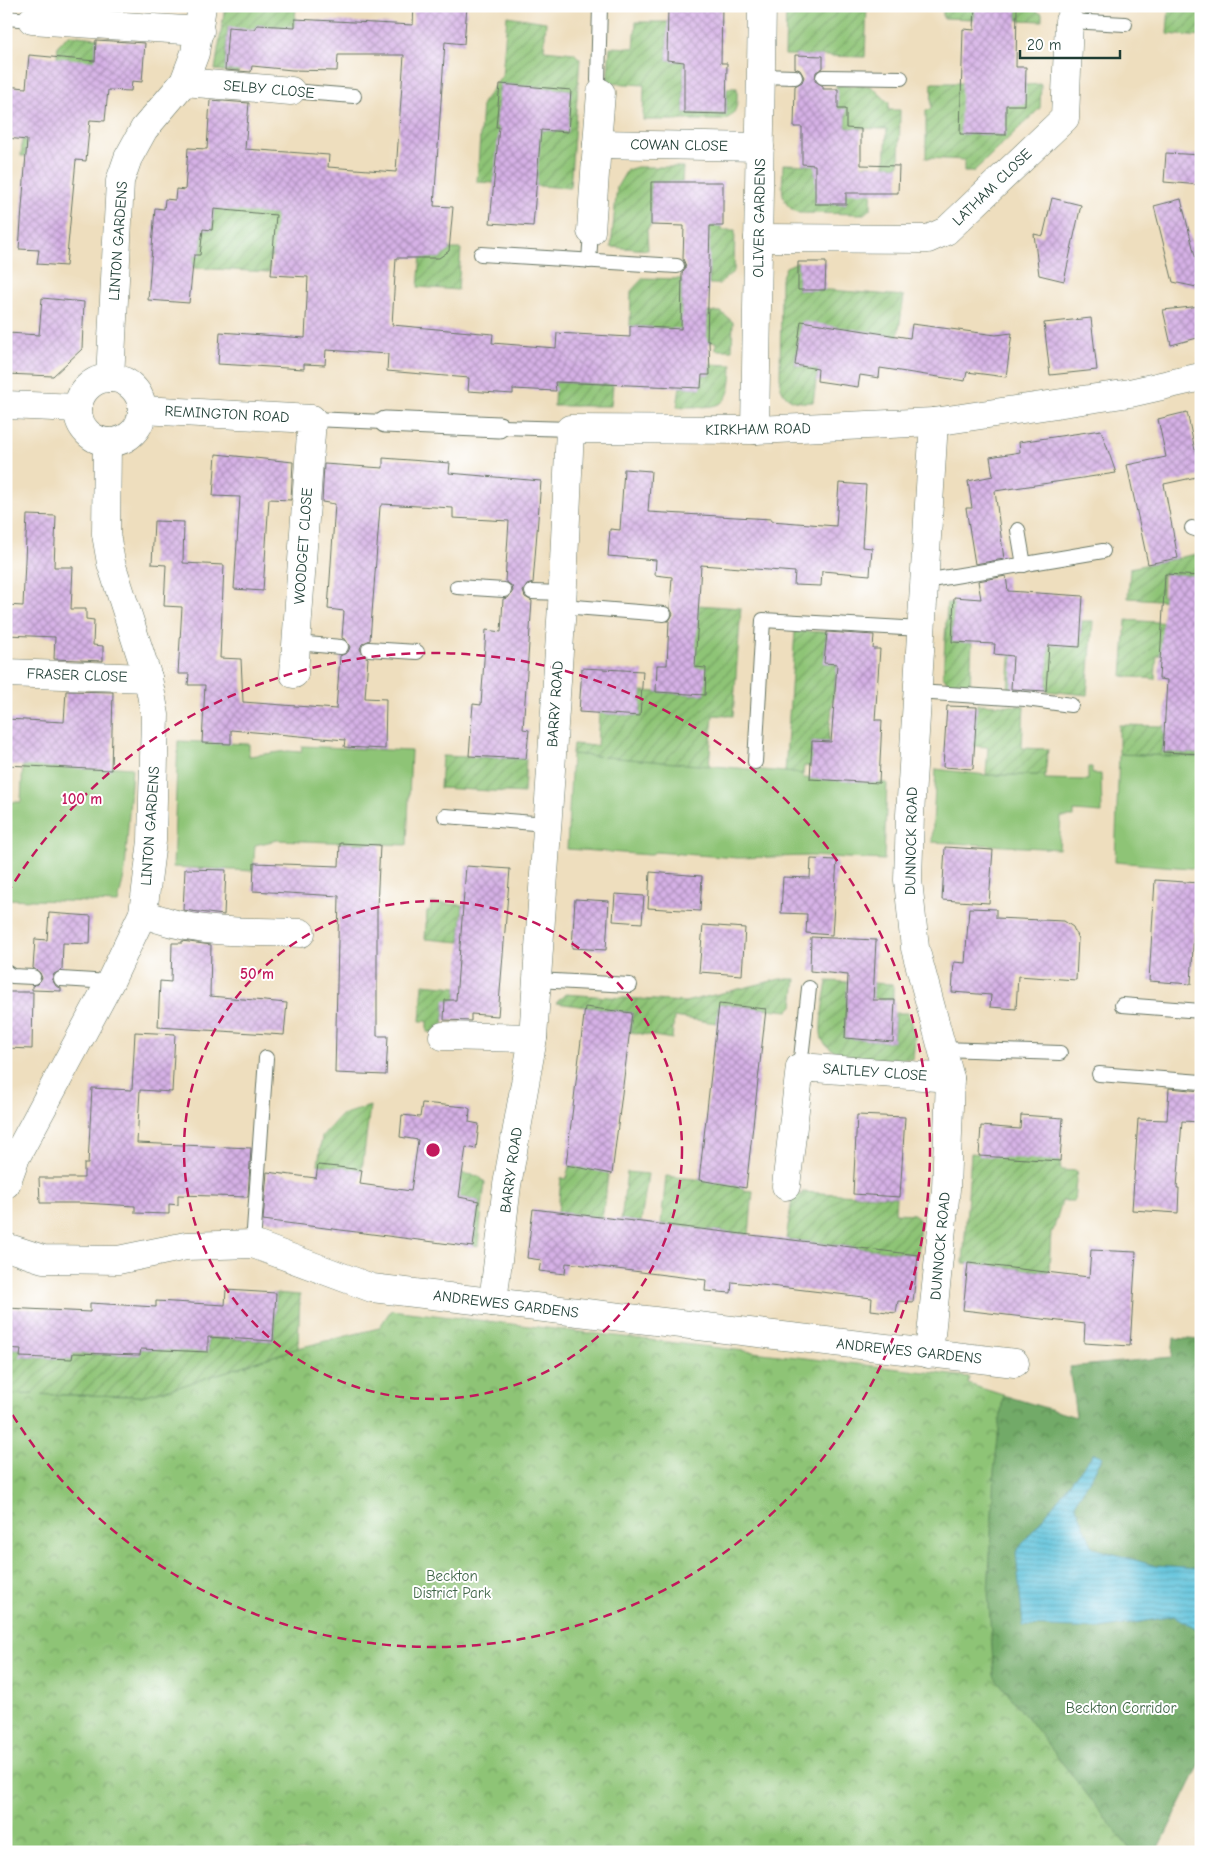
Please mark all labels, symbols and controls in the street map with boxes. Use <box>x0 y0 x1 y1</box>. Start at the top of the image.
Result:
scale bar <box>1020 28 1120 60</box>
text: 20 m <box>1027 36 1061 54</box>
street label: SELBY CLOSE <box>223 76 315 102</box>
street label: COWAN CLOSE <box>630 135 728 155</box>
street label: LATHAM CLOSE <box>949 145 1035 229</box>
street label: OLIVER GARDENS <box>749 158 769 278</box>
street label: LINTON GARDENS <box>105 181 131 301</box>
street label: REMINGTON ROAD <box>164 402 290 426</box>
street label: KIRKHAM ROAD <box>705 419 811 439</box>
street label: WOODGET CLOSE <box>290 487 316 605</box>
street label: BARRY ROAD <box>543 660 567 748</box>
street label: FRASER CLOSE <box>26 664 128 686</box>
street label: LINTON GARDENS <box>137 766 163 886</box>
street label: DUNNOCK ROAD <box>901 787 921 895</box>
text: 100 m <box>62 790 102 808</box>
text: 50 m <box>240 965 274 983</box>
street label: SALTLEY CLOSE <box>822 1059 928 1085</box>
street label: BARRY ROAD <box>496 1126 526 1214</box>
centre of rings <box>424 1141 442 1159</box>
street label: DUNNOCK ROAD <box>926 1191 954 1301</box>
street label: ANDREWES GARDENS <box>432 1286 580 1322</box>
street label: ANDREWES GARDENS <box>835 1334 983 1368</box>
park label: Beckton District Park <box>413 1567 492 1602</box>
park label: Beckton Corridor <box>1066 1699 1176 1717</box>

